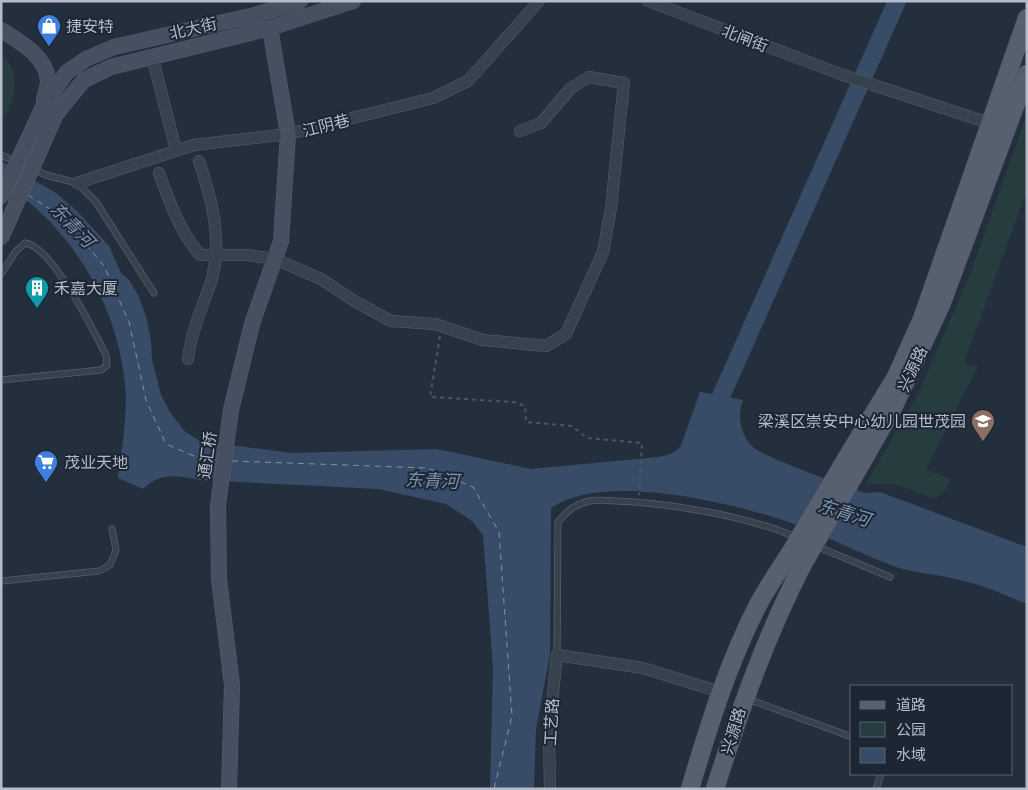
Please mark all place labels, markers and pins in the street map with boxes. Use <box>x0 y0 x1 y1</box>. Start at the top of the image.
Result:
shop icon: 捷安特 <box>36 13 62 47</box>
place label: 捷安特 <box>66 17 114 36</box>
building icon: 禾嘉大厦 <box>24 275 50 309</box>
place label: 禾嘉大厦 <box>54 279 118 298</box>
school or university icon: 梁溪区崇安中心幼儿园世茂园 <box>970 408 996 442</box>
place label: 梁溪区崇安中心幼儿园世茂园 <box>758 412 966 431</box>
supermarket icon: 茂业天地 <box>33 449 59 483</box>
place label: 茂业天地 <box>64 453 128 472</box>

